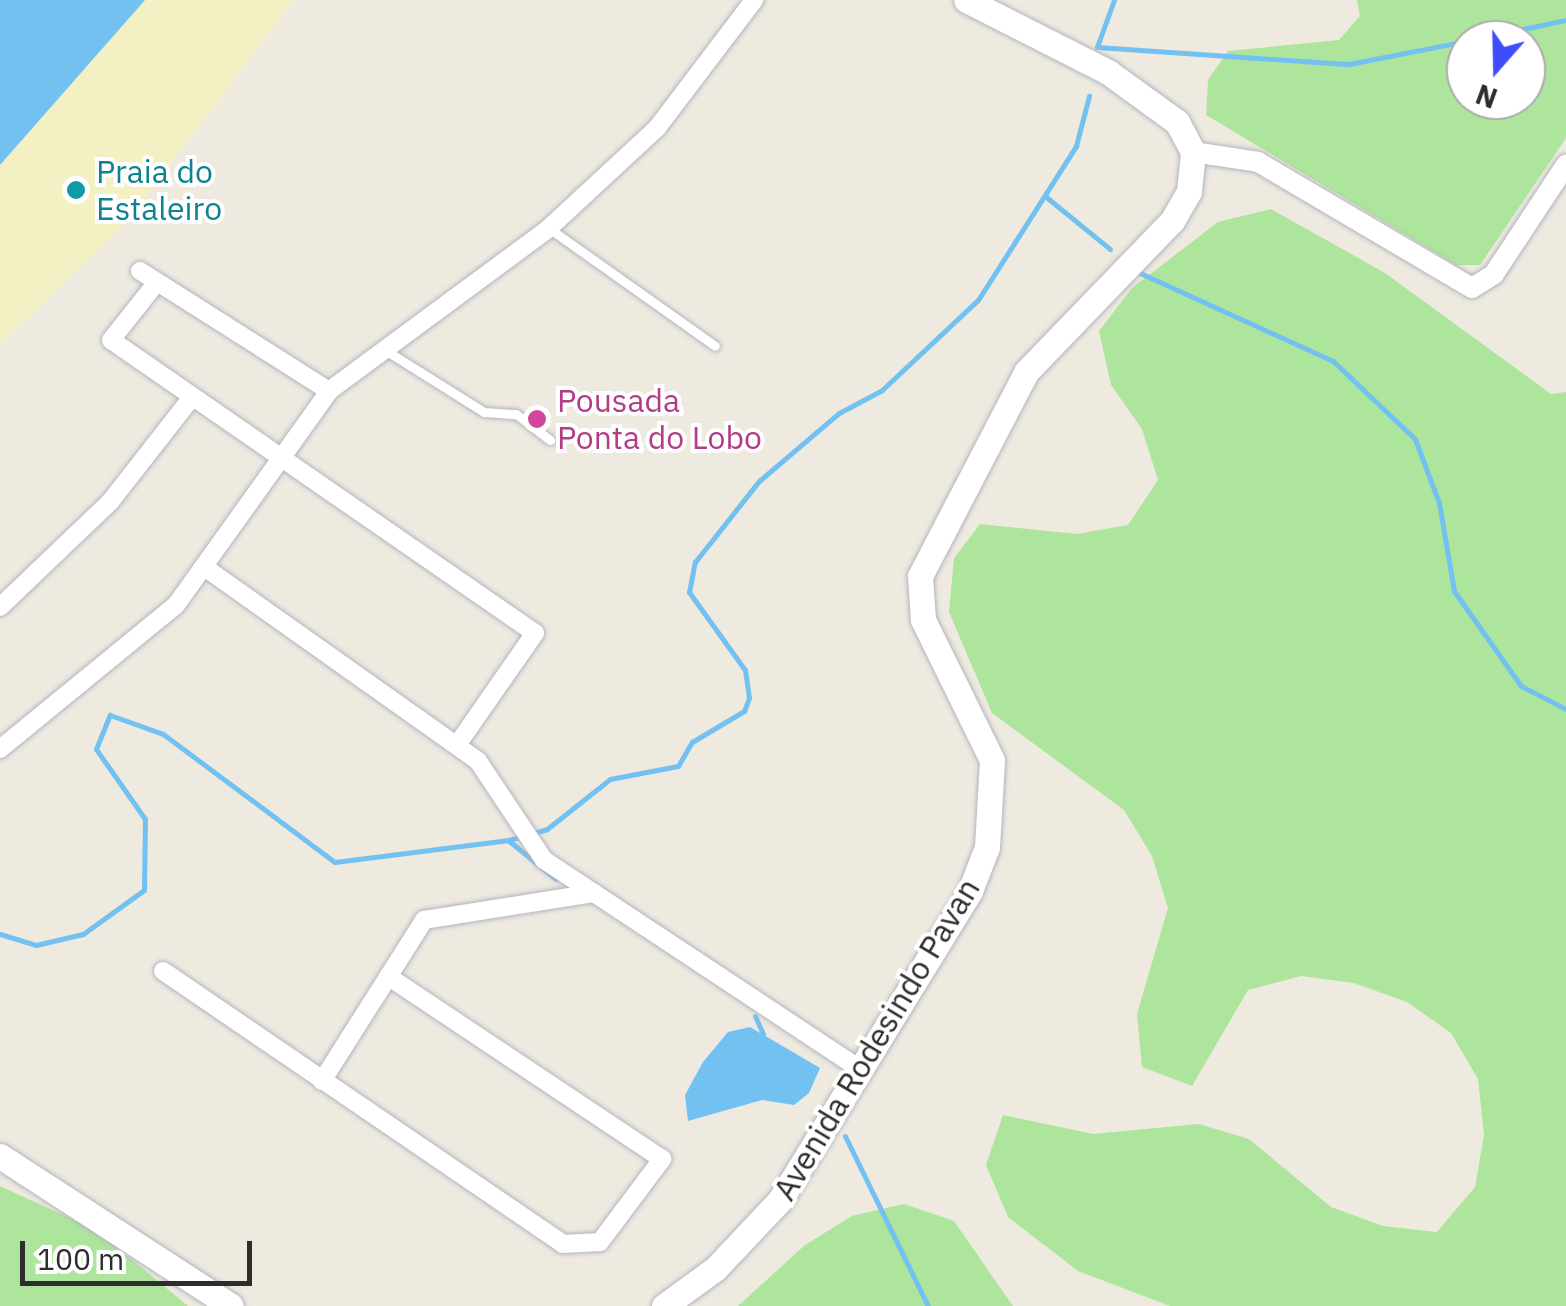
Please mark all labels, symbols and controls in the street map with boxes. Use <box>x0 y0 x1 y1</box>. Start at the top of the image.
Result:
north arrow <box>1446 20 1546 120</box>
text: N <box>1470 76 1502 118</box>
place label: Praia do Estaleiro <box>96 153 222 228</box>
marker: Praia do Estaleiro <box>65 179 87 201</box>
place label: Pousada Ponta do Lobo <box>557 382 762 457</box>
marker: Pousada Ponta do Lobo <box>526 408 548 430</box>
street label: Avenida Rodesindo Pavan <box>765 871 987 1207</box>
scale bar <box>25 1221 258 1283</box>
text: 100 m <box>37 1239 124 1278</box>

